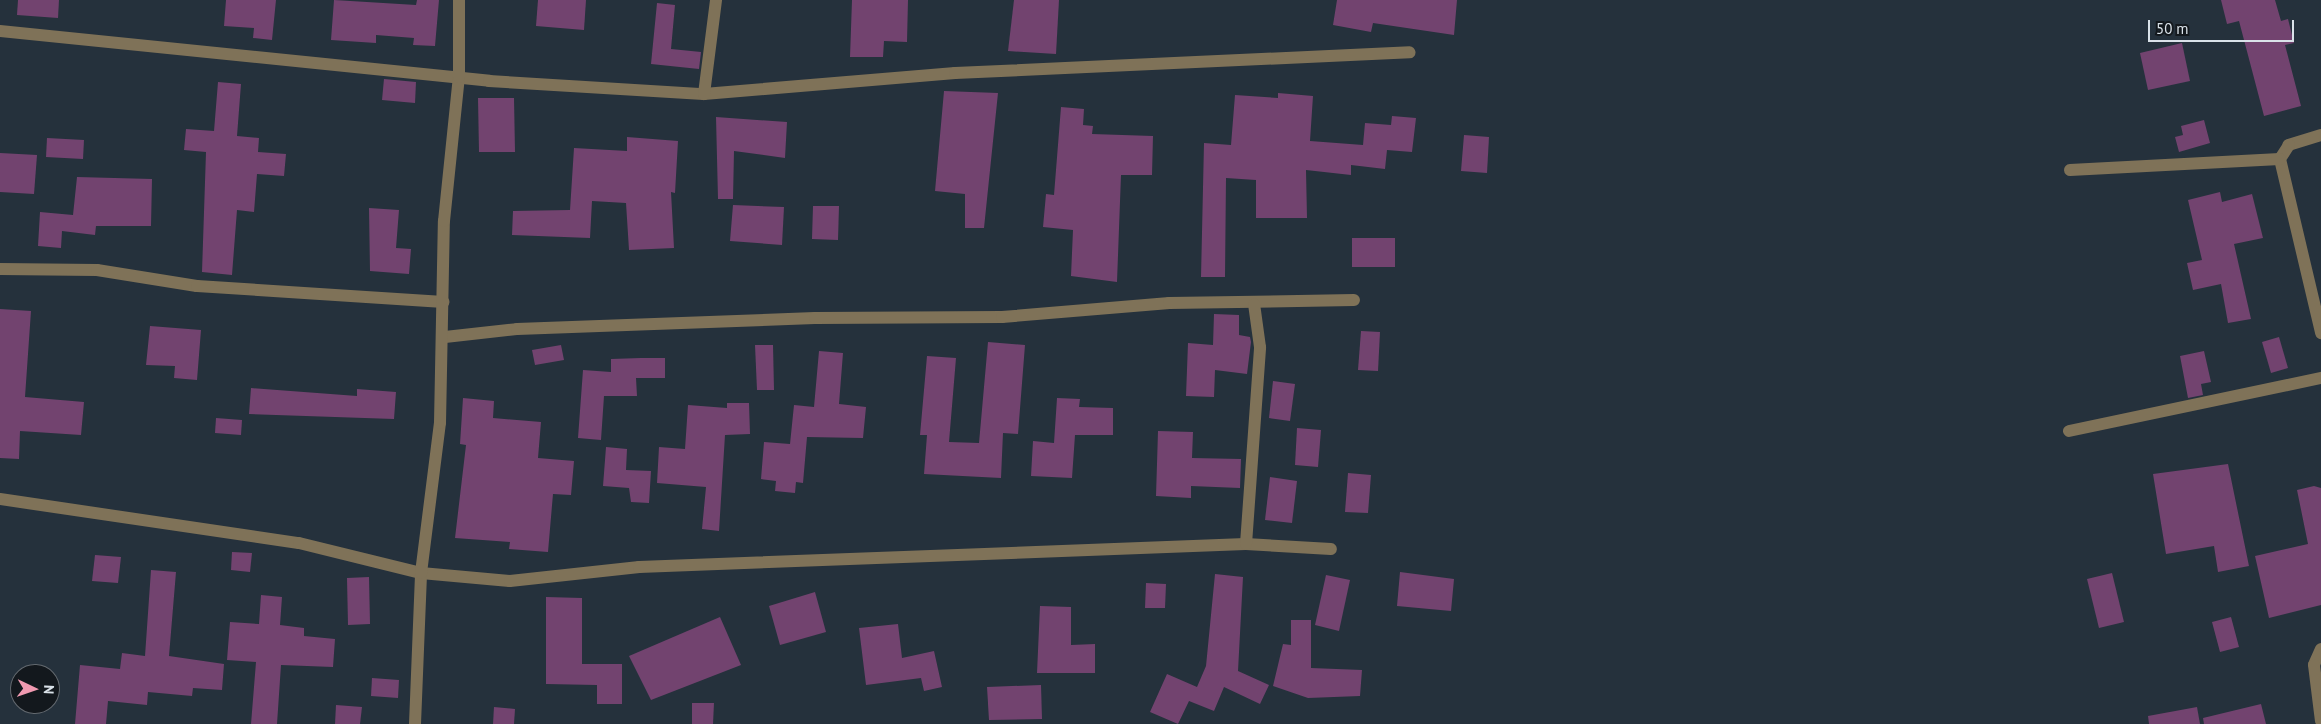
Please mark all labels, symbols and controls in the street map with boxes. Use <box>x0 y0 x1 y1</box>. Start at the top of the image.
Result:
scale bar <box>2151 10 2297 42</box>
text: 50 m <box>2156 19 2189 38</box>
north arrow <box>10 664 60 714</box>
text: N <box>40 685 58 695</box>

